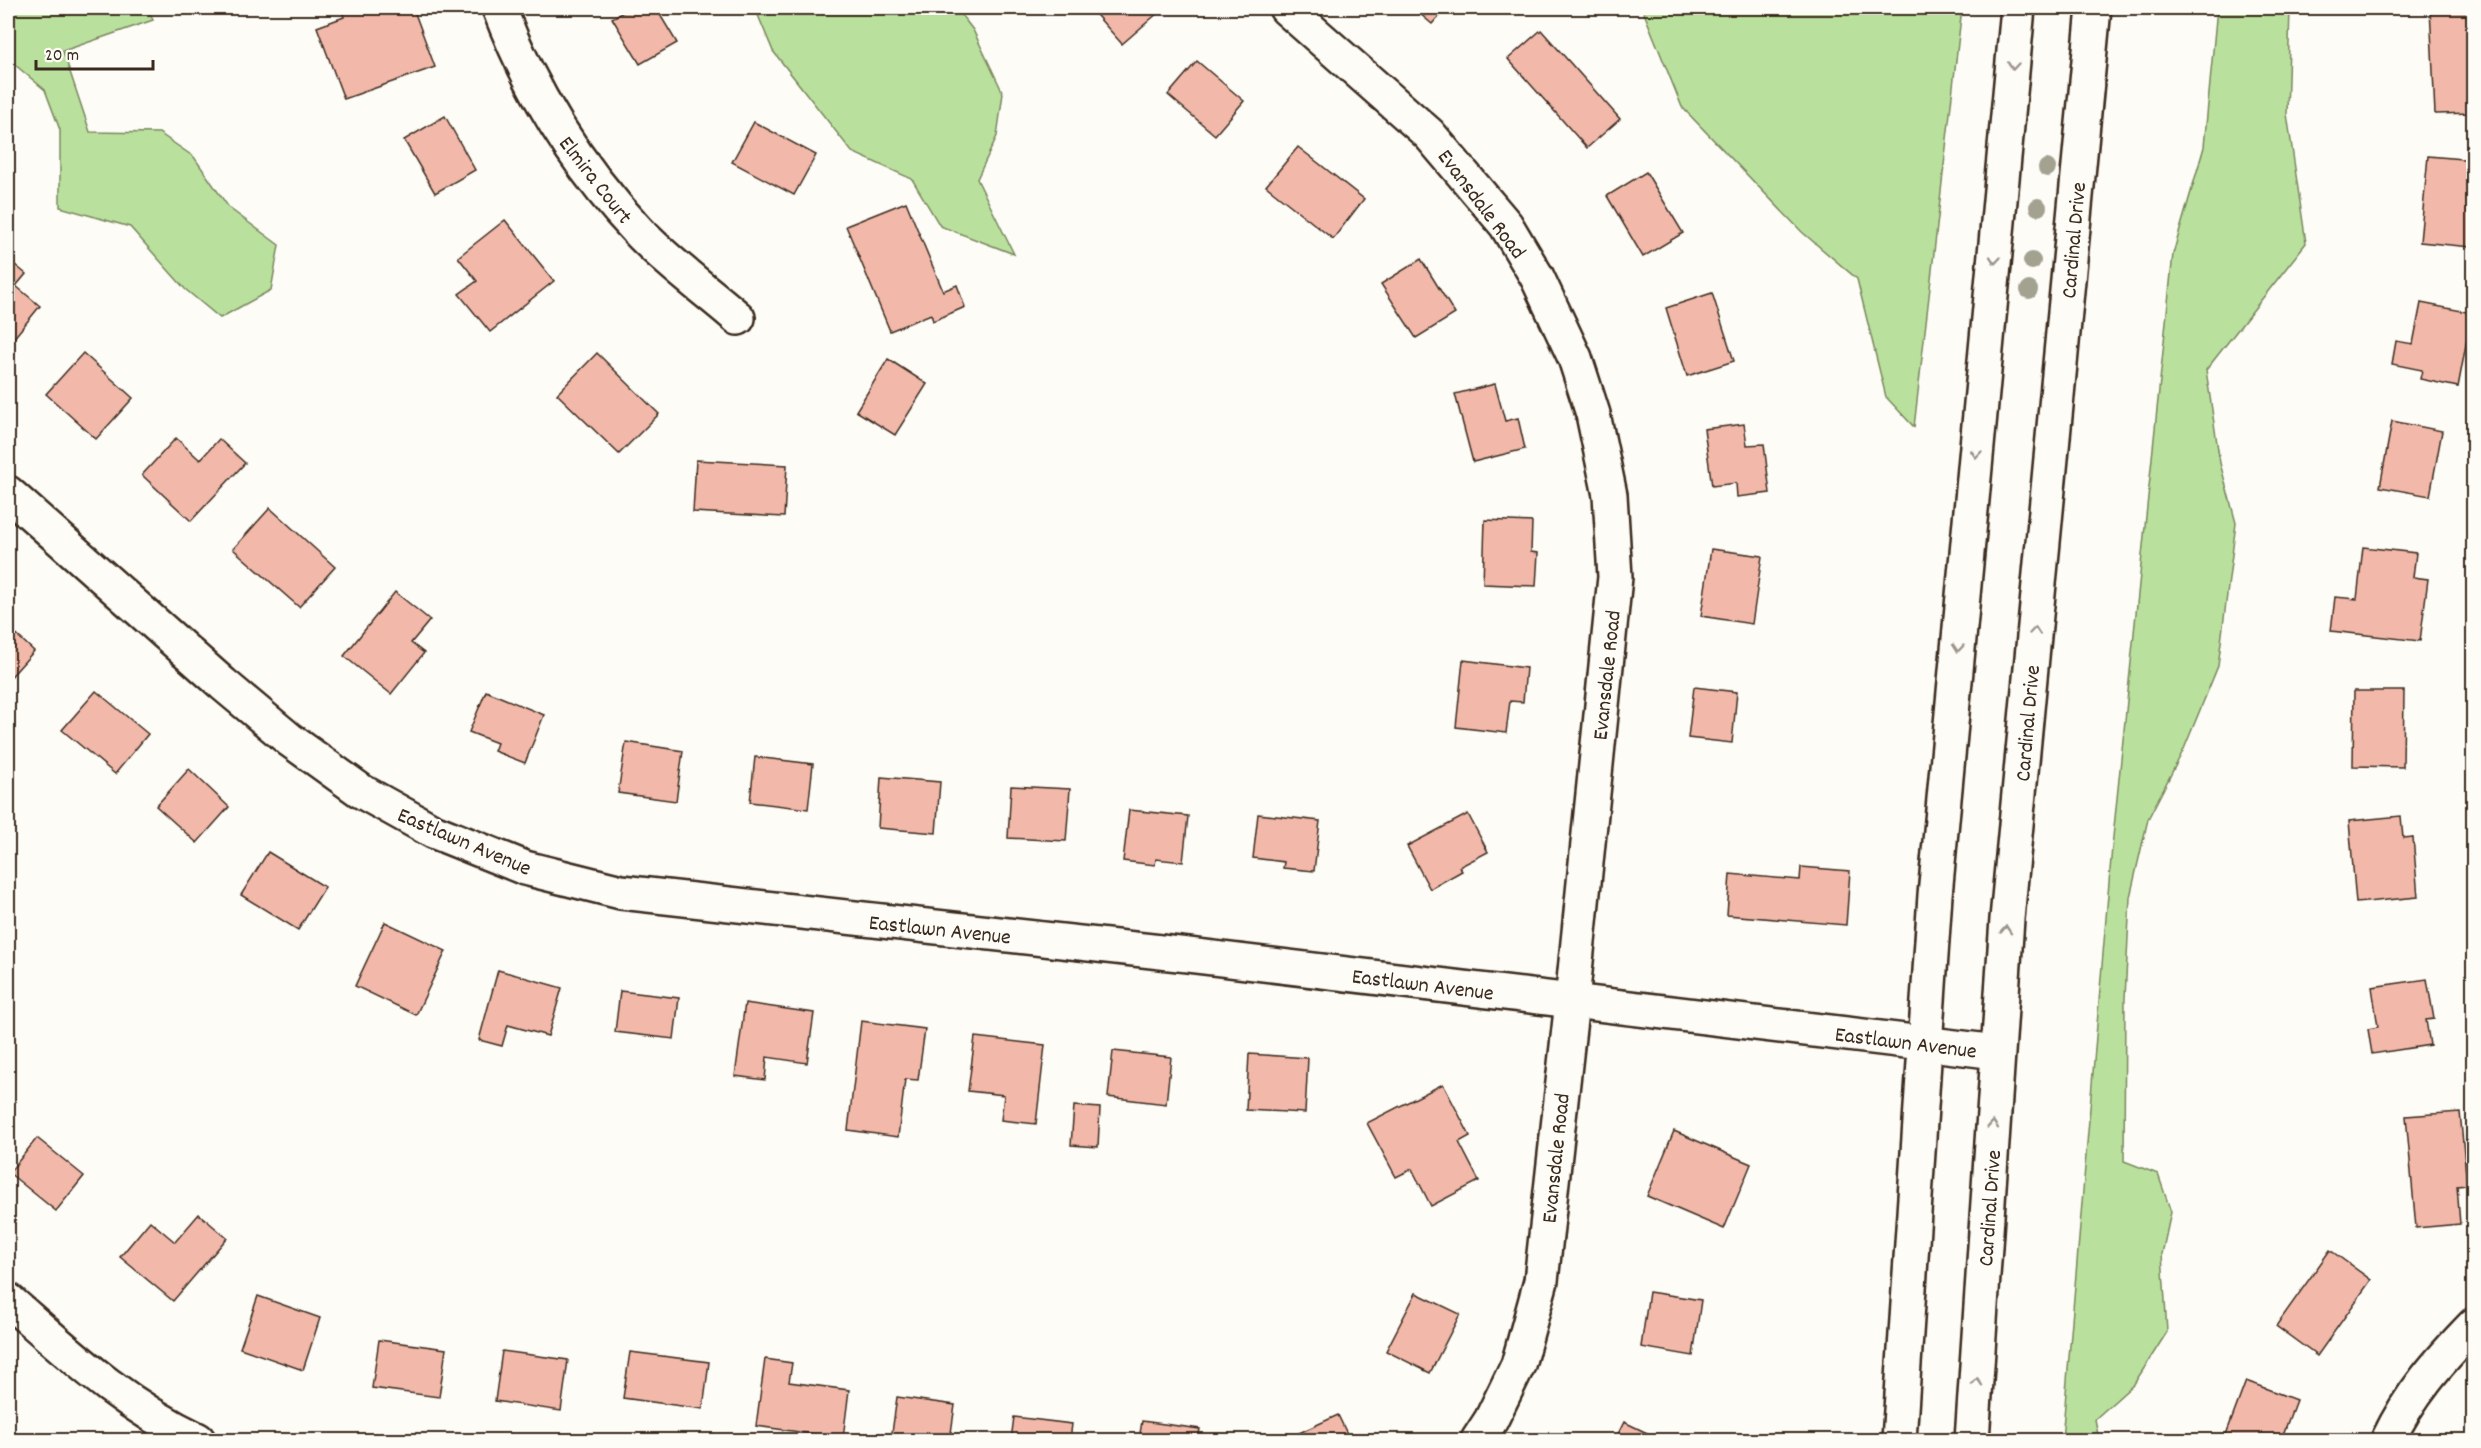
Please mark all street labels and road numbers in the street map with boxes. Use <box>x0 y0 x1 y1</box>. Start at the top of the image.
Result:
street label: Elmira Court <box>550 131 639 232</box>
street label: Evansdale Road <box>1429 144 1532 267</box>
street label: Cardinal Drive <box>2055 181 2096 300</box>
street label: Evansdale Road <box>1586 609 1631 742</box>
street label: Cardinal Drive <box>2009 664 2050 783</box>
street label: Eastlawn Avenue <box>392 801 535 885</box>
street label: Eastlawn Avenue <box>867 909 1012 954</box>
street label: Eastlawn Avenue <box>1350 962 1495 1011</box>
street label: Eastlawn Avenue <box>1833 1020 1978 1069</box>
street label: Evansdale Road <box>1535 1092 1580 1225</box>
street label: Cardinal Drive <box>1972 1149 2011 1268</box>

